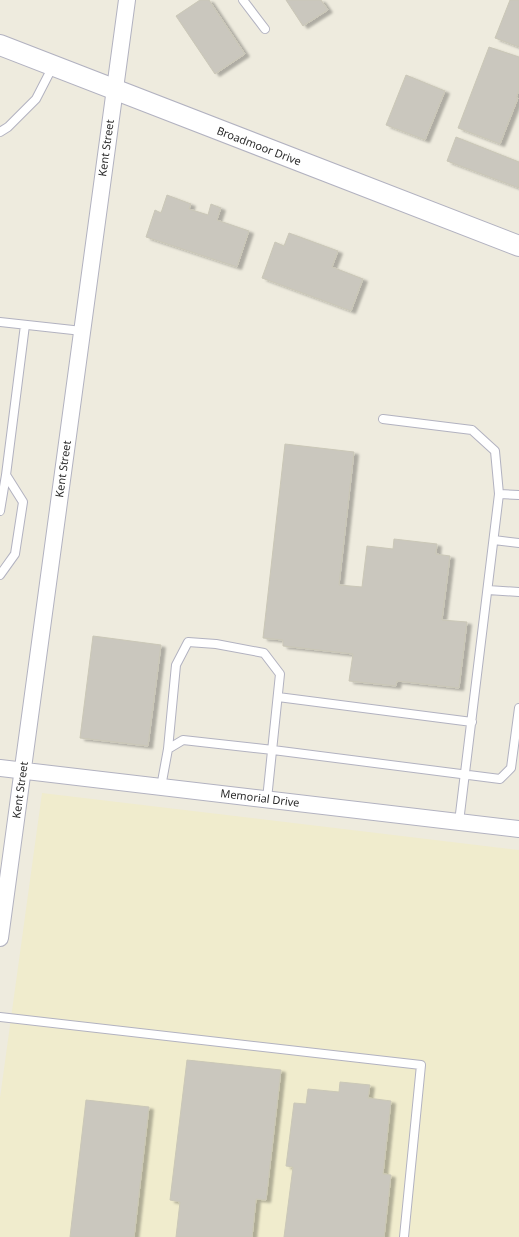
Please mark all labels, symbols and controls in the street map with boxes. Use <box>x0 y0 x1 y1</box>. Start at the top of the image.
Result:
street label: Kent Street <box>94 118 117 177</box>
street label: Broadmoor Drive <box>215 123 304 169</box>
street label: Kent Street <box>51 439 74 498</box>
street label: Kent Street <box>8 760 31 819</box>
street label: Memorial Drive <box>220 785 300 810</box>

